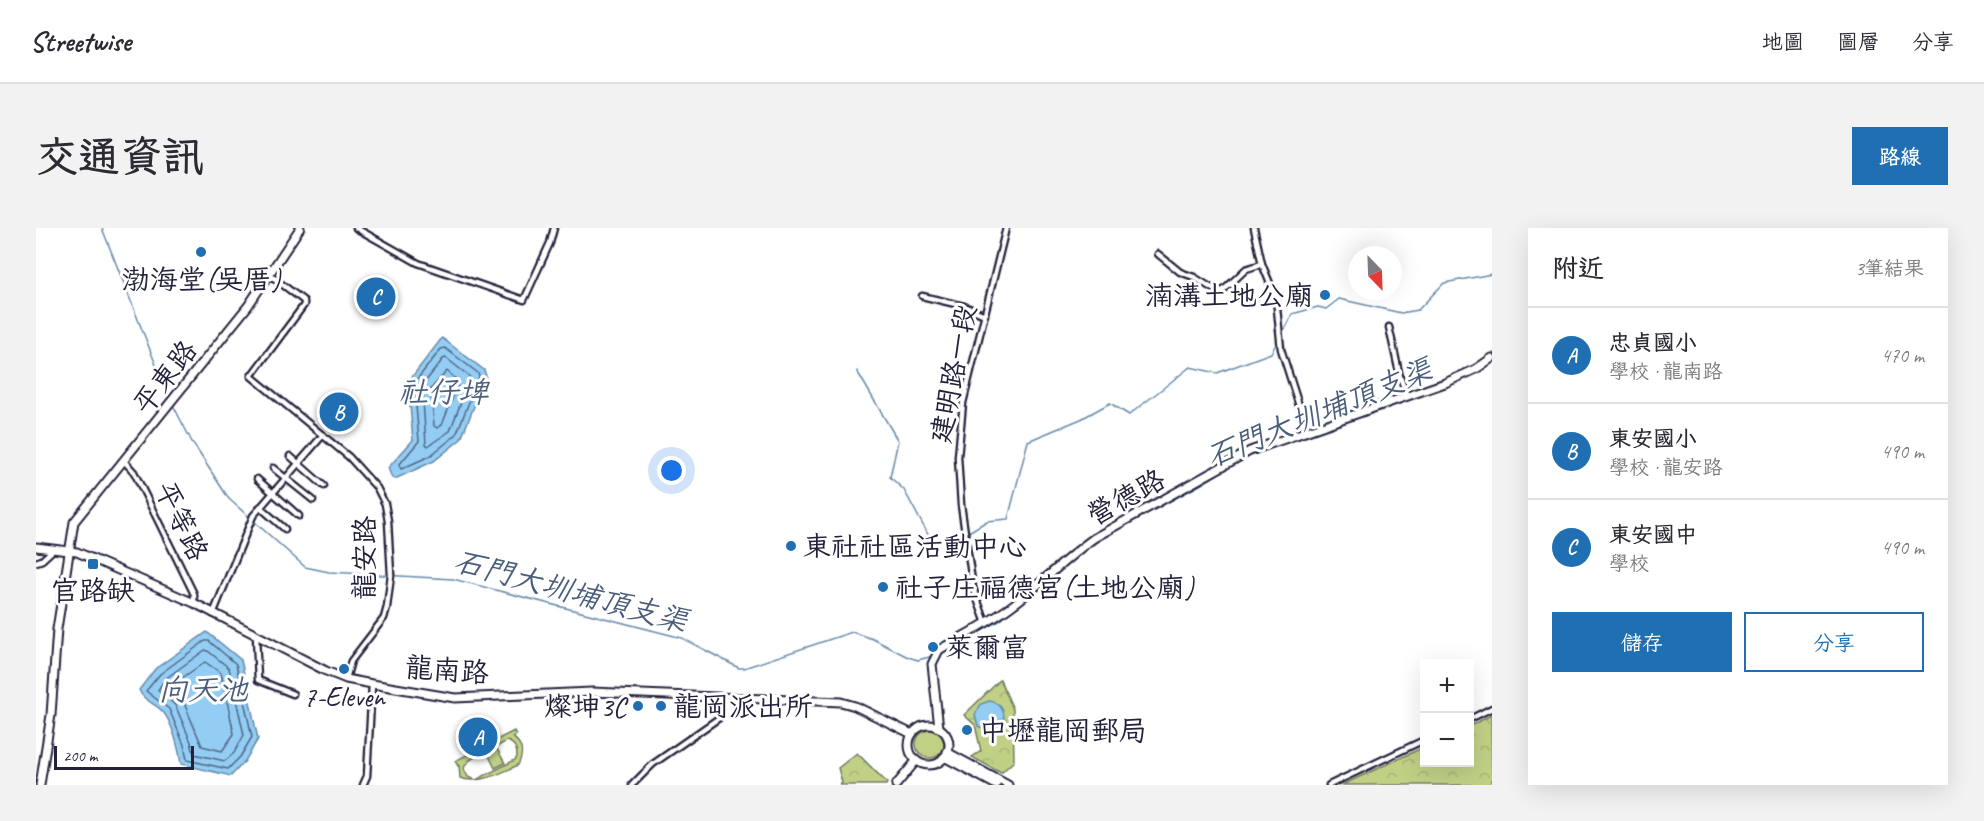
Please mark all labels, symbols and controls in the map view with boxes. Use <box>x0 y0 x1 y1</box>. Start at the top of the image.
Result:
text: Streetwise <box>30 24 131 59</box>
text: 地圖 <box>1762 29 1804 55</box>
text: 圖層 <box>1837 29 1879 55</box>
text: 分享 <box>1912 29 1954 55</box>
button: 路線 <box>1852 127 1948 185</box>
text: 交通資訊 <box>36 131 204 184</box>
marker: 渤海堂(吳厝) <box>194 245 208 259</box>
north arrow <box>1348 246 1402 300</box>
text: 附近 <box>1552 252 1604 285</box>
text: 3筆結果 <box>1855 256 1924 281</box>
place label: 渤海堂(吳厝) <box>122 262 282 297</box>
pin: C <box>356 274 396 320</box>
place label: 湳溝土地公廟 <box>1145 278 1313 313</box>
marker: 湳溝土地公廟 <box>1318 288 1332 302</box>
street label: 建明路一段 <box>922 302 984 446</box>
text: 忠貞國小 <box>1609 329 1697 357</box>
street label: 平東路 <box>125 333 205 421</box>
text: A <box>1566 343 1577 368</box>
text: 470 m <box>1881 343 1924 368</box>
water label: 石門大圳埔頂支渠 <box>1201 349 1440 476</box>
text: 學校 · 龍南路 <box>1609 359 1722 384</box>
water label: 社仔埤 <box>398 373 491 411</box>
pin: B <box>320 390 358 435</box>
text: 東安國小 <box>1609 425 1697 453</box>
text: B <box>1566 439 1577 464</box>
text: 490 m <box>1881 439 1924 464</box>
text: 學校 · 龍安路 <box>1609 455 1722 480</box>
your location <box>657 456 686 485</box>
street label: 營德路 <box>1081 461 1171 533</box>
street label: 平等路 <box>148 476 216 566</box>
street label: 龍安路 <box>347 516 382 600</box>
text: 東安國中 <box>1609 521 1697 549</box>
place label: 東社社區活動中心 <box>803 529 1027 564</box>
text: C <box>1567 535 1576 560</box>
text: 490 m <box>1881 535 1924 560</box>
marker: 東社社區活動中心 <box>784 539 798 553</box>
water label: 石門大圳埔頂支渠 <box>450 542 695 641</box>
text: 學校 <box>1609 551 1649 576</box>
marker: 官路缺 <box>86 557 100 571</box>
place label: 社子庄福德宮(土地公廟) <box>895 570 1195 605</box>
place label: 官路缺 <box>51 573 135 608</box>
marker: 社子庄福德宮(土地公廟) <box>876 580 890 594</box>
button: 儲存 <box>1552 612 1732 672</box>
button: 分享 <box>1744 612 1924 672</box>
place label: 萊爾富 <box>945 630 1029 665</box>
marker: 萊爾富 <box>926 640 940 654</box>
street label: 龍南路 <box>404 650 490 690</box>
map controls <box>1420 659 1474 767</box>
button: + <box>1420 659 1474 713</box>
marker: 7-Eleven <box>337 662 351 676</box>
water label: 向天池 <box>158 671 249 709</box>
place label: 7-Eleven <box>303 679 386 714</box>
place label: 燦坤3C <box>544 689 629 724</box>
place label: 龍岡派出所 <box>673 689 813 724</box>
marker: 燦坤3C <box>631 699 645 713</box>
marker: 龍岡派出所 <box>654 699 668 713</box>
place label: 中壢龍岡郵局 <box>979 713 1147 748</box>
button: − <box>1420 713 1474 767</box>
pin: A <box>458 714 498 760</box>
marker: 中壢龍岡郵局 <box>960 723 974 737</box>
scale bar <box>54 743 194 770</box>
text: 200 m <box>63 746 97 766</box>

